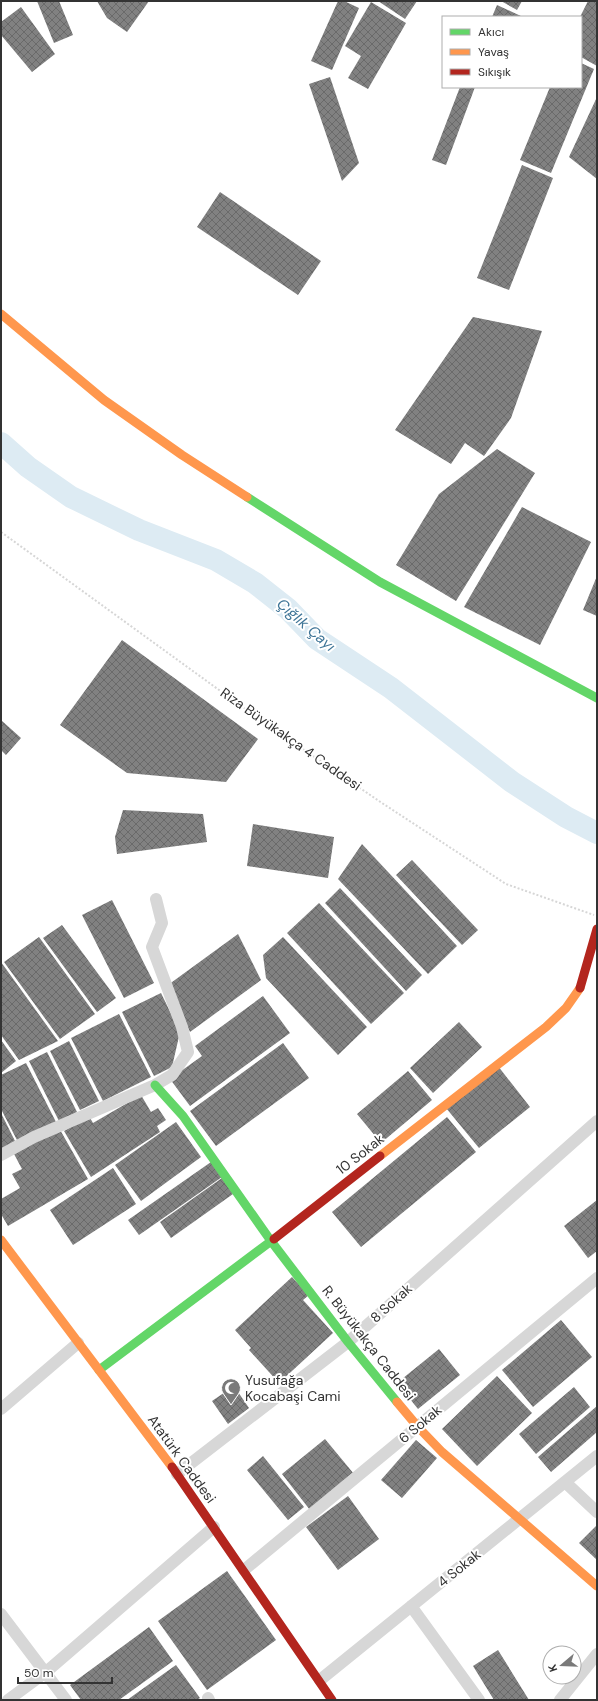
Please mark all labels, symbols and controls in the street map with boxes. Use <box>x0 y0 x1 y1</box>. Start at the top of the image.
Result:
legend <box>442 16 582 88</box>
text: Akıcı <box>478 24 504 40</box>
text: Yavaş <box>478 44 509 60</box>
text: Sıkışık <box>478 64 511 80</box>
water label: Çığlık Çayı <box>272 594 340 656</box>
street label: Riza Büyükakça 4 Caddesi <box>217 683 365 795</box>
street label: 10 Sokak <box>332 1130 388 1178</box>
street label: 8 Sokak <box>366 1279 416 1327</box>
street label: R. Büyükakça Caddesi <box>318 1282 420 1404</box>
place label: Yusufağa Kocabaşi Cami <box>245 1371 341 1405</box>
mosque icon: Yusufağa Kocabaşi Cami <box>220 1377 242 1405</box>
street label: 6 Sokak <box>395 1401 445 1447</box>
street label: Atatürk Caddesi <box>144 1411 220 1507</box>
street label: 4 Sokak <box>434 1545 484 1591</box>
north arrow <box>542 1645 582 1685</box>
scale bar <box>18 1659 112 1685</box>
text: K <box>545 1663 560 1674</box>
text: 50 m <box>24 1665 53 1681</box>

